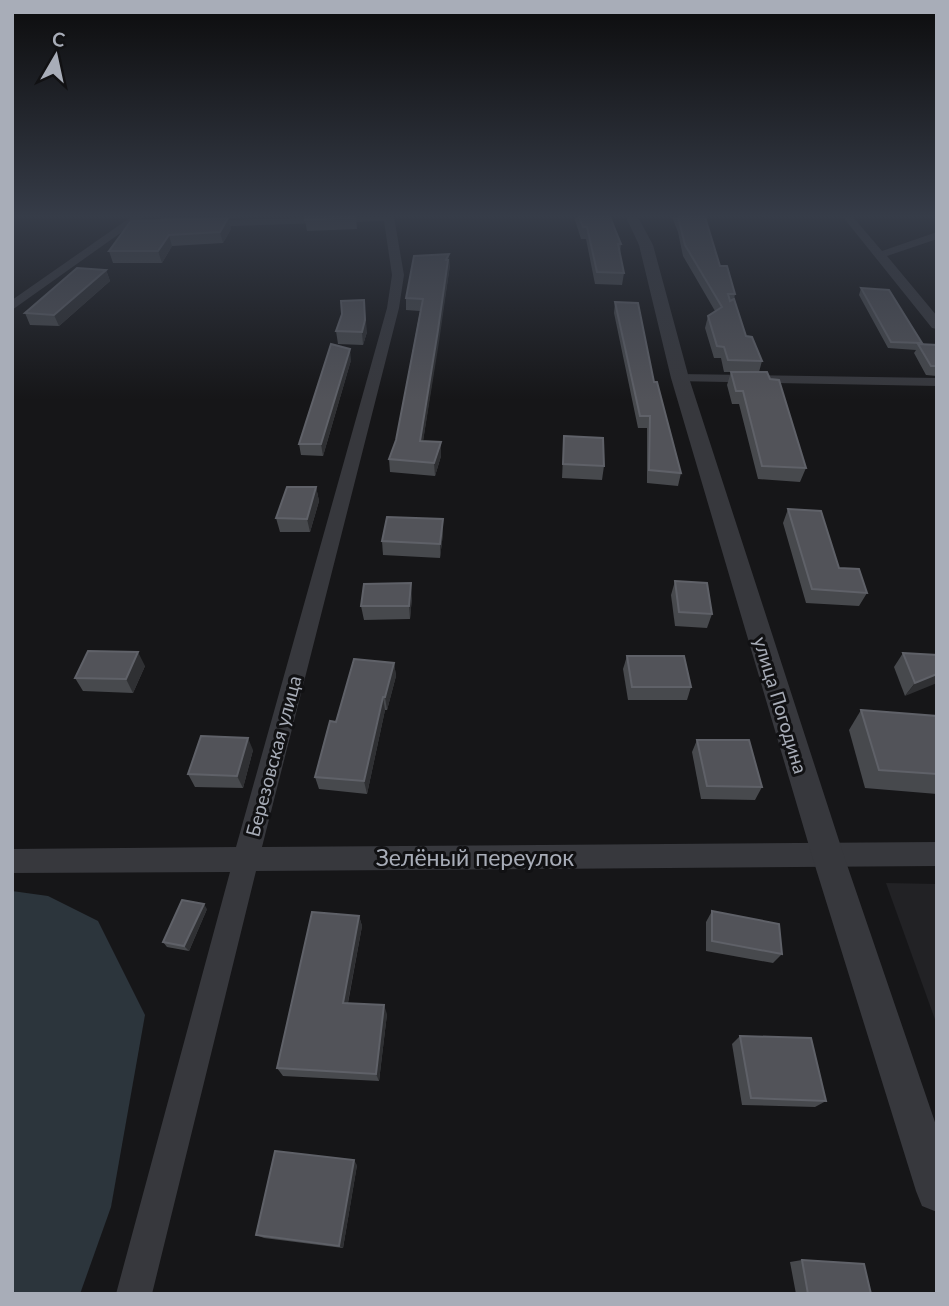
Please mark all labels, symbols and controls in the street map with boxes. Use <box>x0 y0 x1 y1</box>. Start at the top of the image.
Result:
north arrow <box>21 21 91 91</box>
text: С <box>51 26 67 51</box>
street label: улица Погодина <box>749 634 813 776</box>
street label: Березовская улица <box>240 673 306 839</box>
street label: Зелёный переулок <box>376 843 574 871</box>

